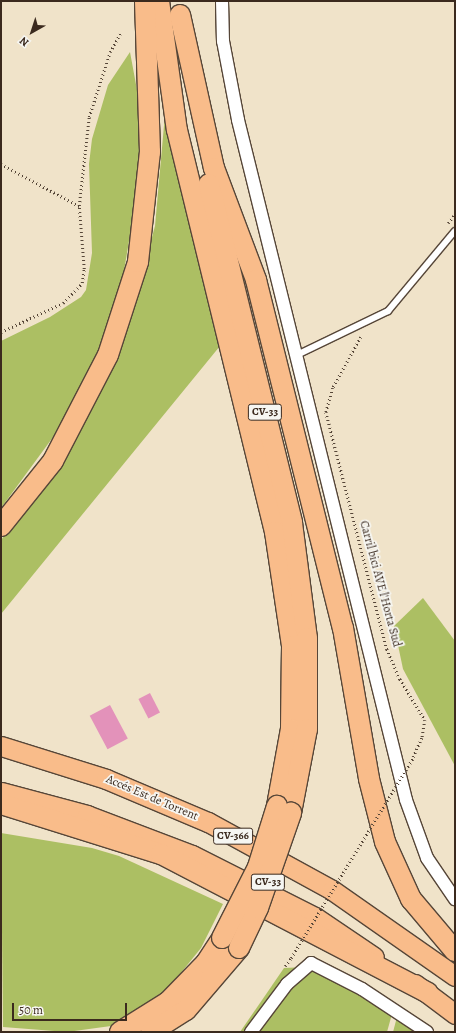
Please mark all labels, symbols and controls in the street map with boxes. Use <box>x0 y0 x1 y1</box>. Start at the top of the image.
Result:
north arrow <box>12 12 52 52</box>
text: N <box>16 33 32 50</box>
road number: CV-33 <box>247 403 283 421</box>
street label: Carril bici AVE l'Horta Sud <box>356 519 404 649</box>
street label: Accés Est de Torrent <box>104 772 200 824</box>
road number: CV-366 <box>213 827 253 845</box>
road number: CV-33 <box>250 873 286 891</box>
scale bar <box>14 995 129 1021</box>
text: 50 m <box>19 1002 43 1018</box>

